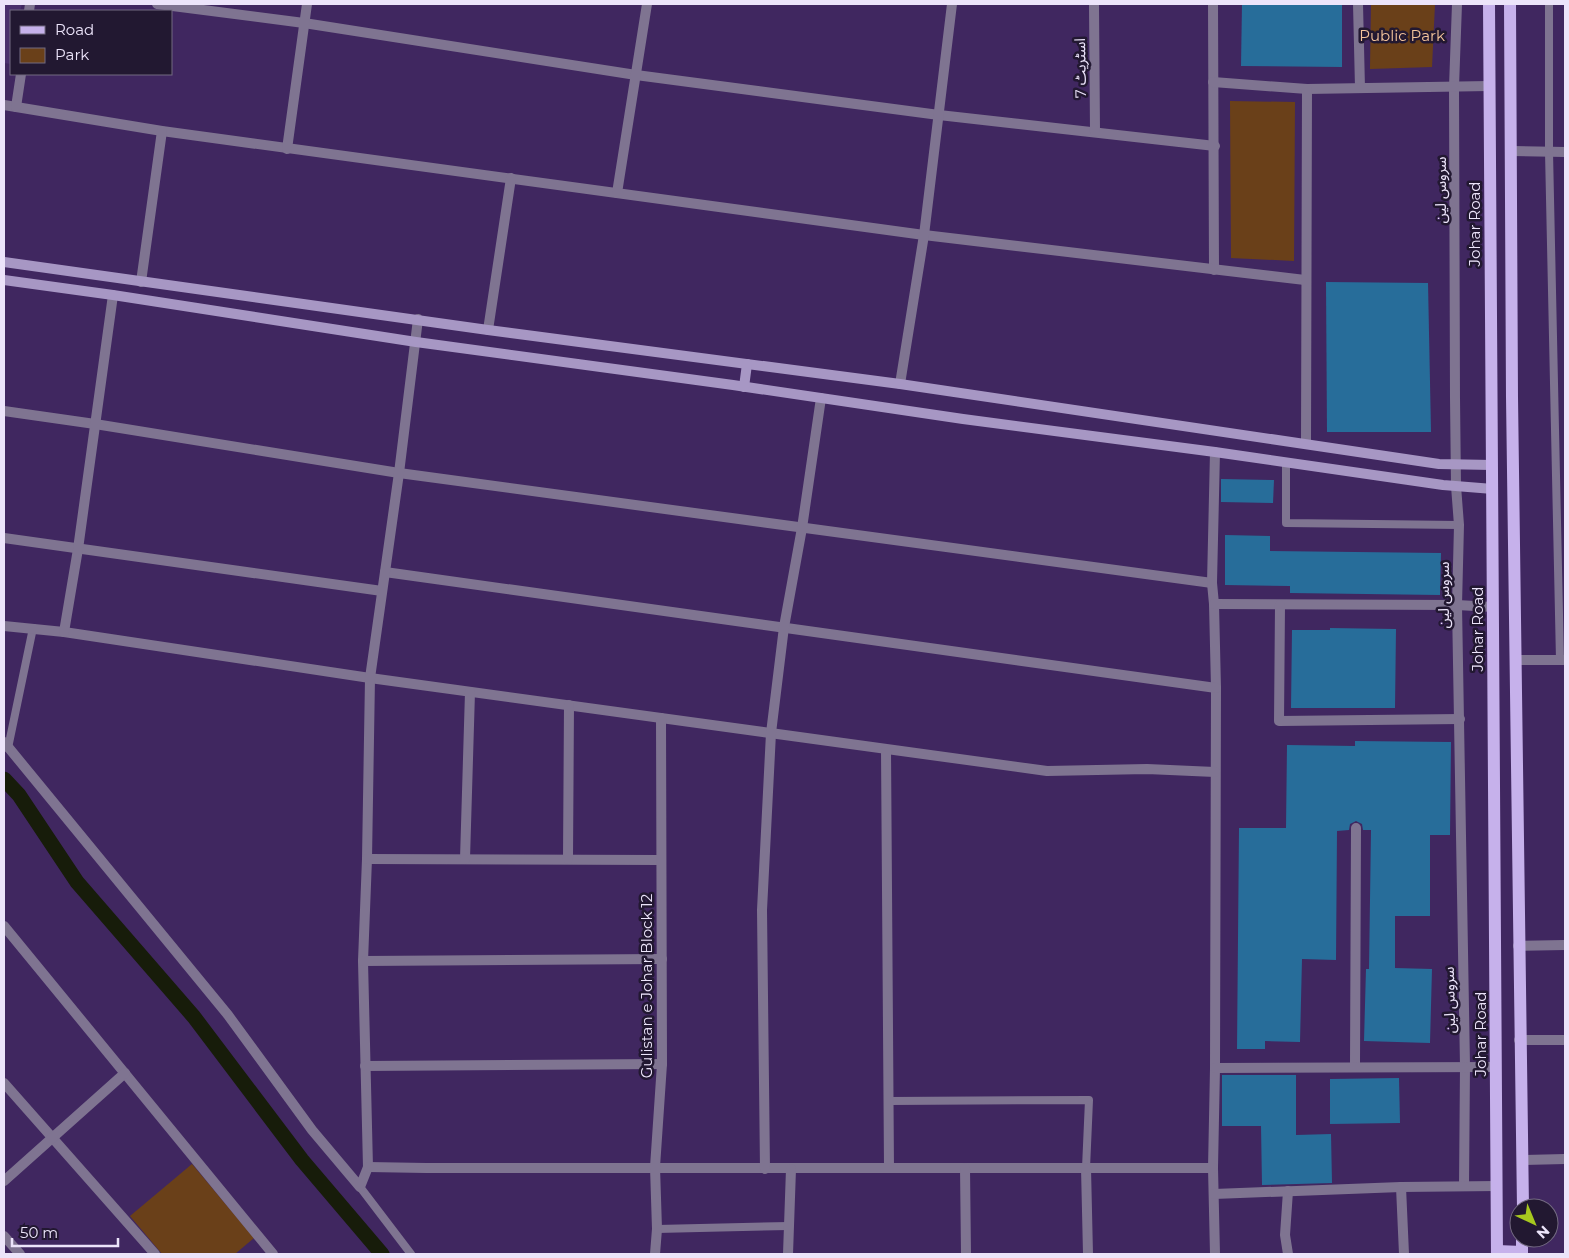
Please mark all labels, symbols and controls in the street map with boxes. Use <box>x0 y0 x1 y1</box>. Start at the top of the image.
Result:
legend <box>10 10 172 75</box>
text: Road <box>55 20 94 39</box>
park label: Public Park <box>1359 26 1445 45</box>
street label: اسٹریٹ 7 <box>1070 38 1090 98</box>
text: Park <box>55 45 89 64</box>
street label: سروس لین <box>1431 156 1450 223</box>
street label: Johar Road <box>1465 181 1484 268</box>
street label: سروس لین <box>1434 561 1453 628</box>
street label: Johar Road <box>1468 586 1487 673</box>
street label: Gulistan e Johar Block 12 <box>637 894 656 1078</box>
street label: سروس لین <box>1439 966 1459 1034</box>
street label: Johar Road <box>1471 991 1490 1078</box>
north arrow <box>1509 1198 1559 1248</box>
scale bar <box>12 1216 119 1248</box>
text: N <box>1533 1222 1553 1243</box>
text: 50 m <box>20 1223 58 1242</box>

